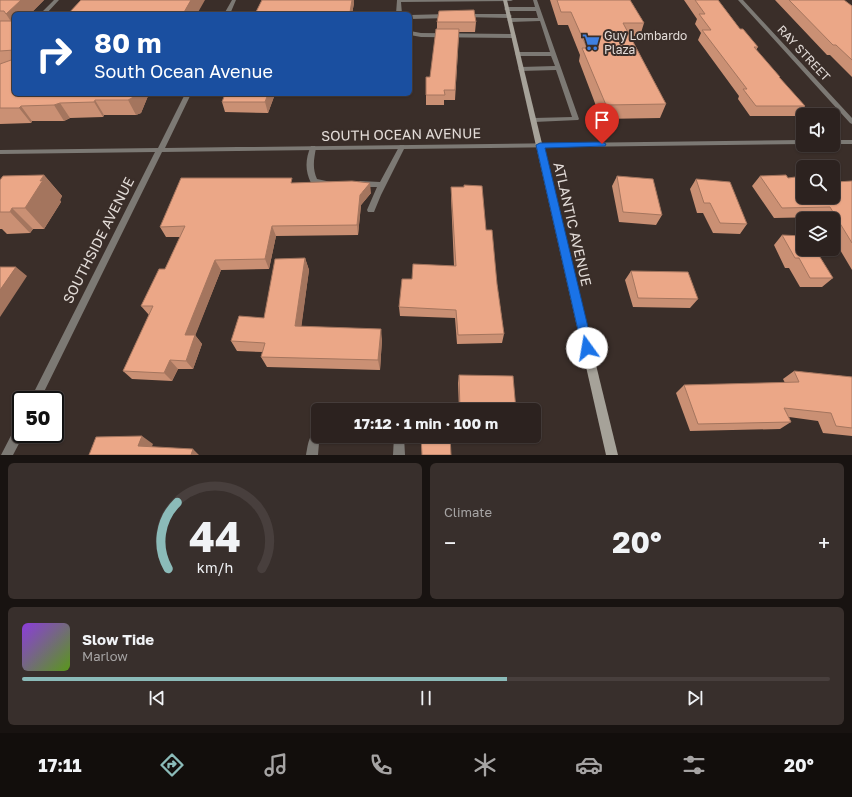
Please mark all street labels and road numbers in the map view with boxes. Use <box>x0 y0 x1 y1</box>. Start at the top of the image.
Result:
street label: RAY STREET <box>774 22 834 85</box>
street label: SOUTH OCEAN AVENUE <box>321 124 481 144</box>
street label: ATLANTIC AVENUE <box>550 160 596 288</box>
street label: SOUTHSIDE AVENUE <box>59 174 137 306</box>

